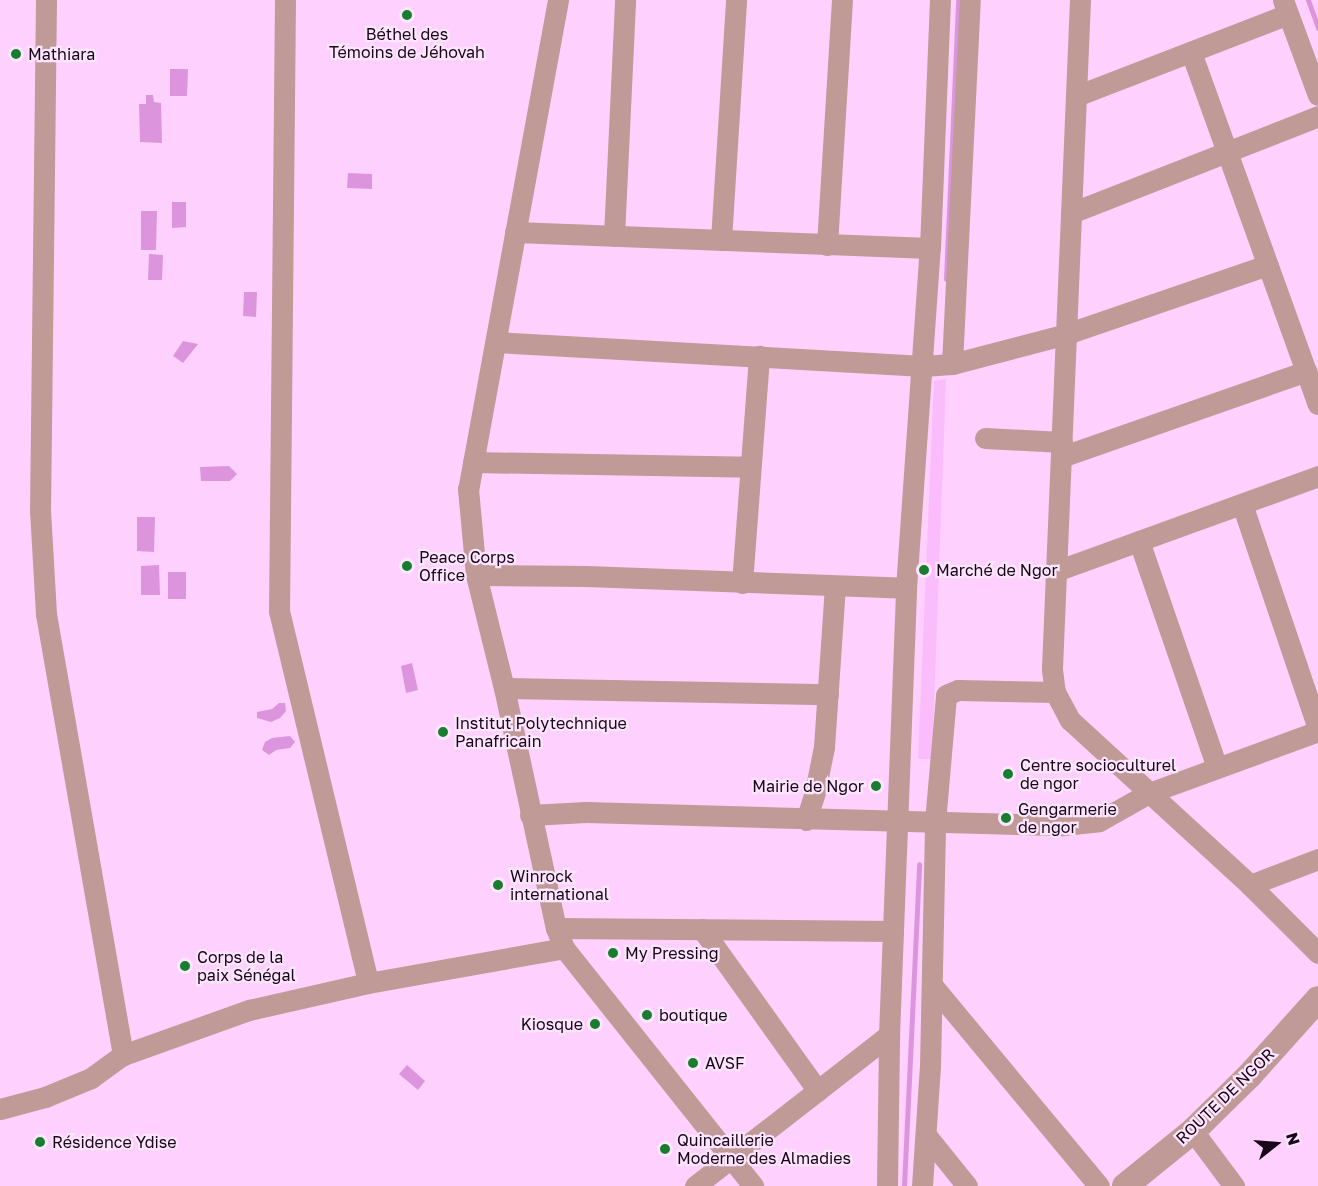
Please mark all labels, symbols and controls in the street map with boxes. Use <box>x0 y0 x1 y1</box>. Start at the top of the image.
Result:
marker: Béthel des Témoins de Jéhovah <box>400 8 414 22</box>
place label: Béthel des Témoins de Jéhovah <box>329 24 485 62</box>
place label: Mathiara <box>28 44 95 64</box>
marker: Mathiara <box>9 47 23 61</box>
place label: Peace Corps Office <box>419 547 515 585</box>
marker: Peace Corps Office <box>400 559 414 573</box>
place label: Marché de Ngor <box>936 560 1058 580</box>
marker: Marché de Ngor <box>917 563 931 577</box>
place label: Institut Polytechnique Panafricain <box>455 713 627 751</box>
marker: Institut Polytechnique Panafricain <box>436 725 450 739</box>
place label: Centre socioculturel de ngor <box>1020 755 1176 793</box>
marker: Centre socioculturel de ngor <box>1001 767 1015 781</box>
place label: Mairie de Ngor <box>752 776 864 796</box>
marker: Mairie de Ngor <box>869 779 883 793</box>
place label: Gengarmerie de ngor <box>1018 799 1117 837</box>
marker: Gengarmerie de ngor <box>999 811 1013 825</box>
place label: Winrock international <box>510 866 609 904</box>
marker: Winrock international <box>491 878 505 892</box>
place label: My Pressing <box>625 943 718 963</box>
marker: My Pressing <box>606 946 620 960</box>
place label: Corps de la paix Sénégal <box>197 947 296 985</box>
marker: Corps de la paix Sénégal <box>178 959 192 973</box>
place label: boutique <box>659 1005 728 1025</box>
marker: boutique <box>640 1008 654 1022</box>
place label: Kiosque <box>521 1014 583 1034</box>
marker: Kiosque <box>588 1017 602 1031</box>
street label: ROUTE DE NGOR <box>1172 1044 1278 1148</box>
place label: AVSF <box>705 1053 745 1073</box>
marker: AVSF <box>686 1056 700 1070</box>
north arrow <box>1246 1114 1306 1174</box>
place label: Quincaillerie Moderne des Almadies <box>677 1130 851 1168</box>
text: N <box>1282 1130 1305 1147</box>
place label: Résidence Ydise <box>52 1132 177 1152</box>
marker: Résidence Ydise <box>33 1135 47 1149</box>
marker: Quincaillerie Moderne des Almadies <box>658 1142 672 1156</box>

